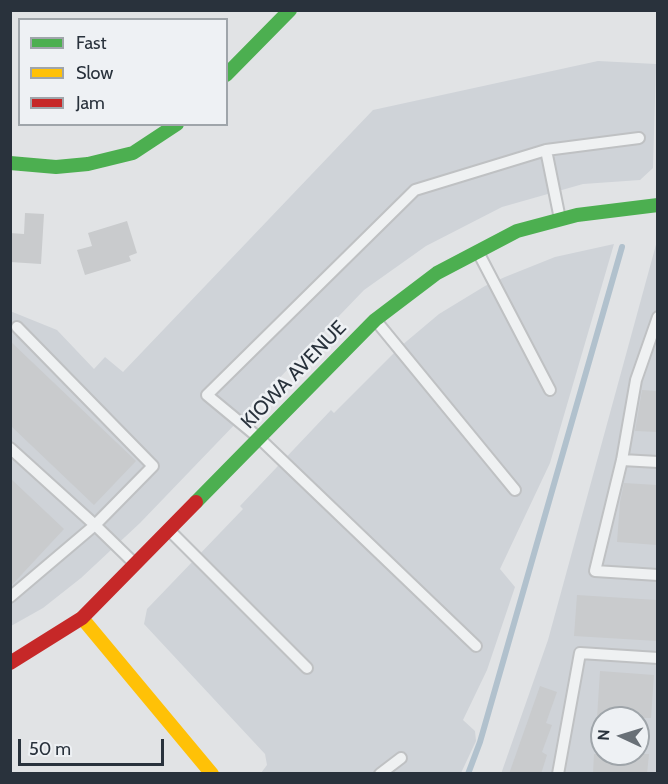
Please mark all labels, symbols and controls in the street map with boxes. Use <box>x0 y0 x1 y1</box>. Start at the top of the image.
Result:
legend <box>18 18 228 126</box>
text: Fast <box>76 32 107 54</box>
text: Slow <box>76 62 113 84</box>
text: Jam <box>76 92 105 114</box>
street label: KIOWA AVENUE <box>236 316 352 434</box>
north arrow <box>590 706 650 766</box>
scale bar <box>21 727 166 765</box>
text: N <box>594 729 613 741</box>
text: 50 m <box>29 738 71 760</box>

